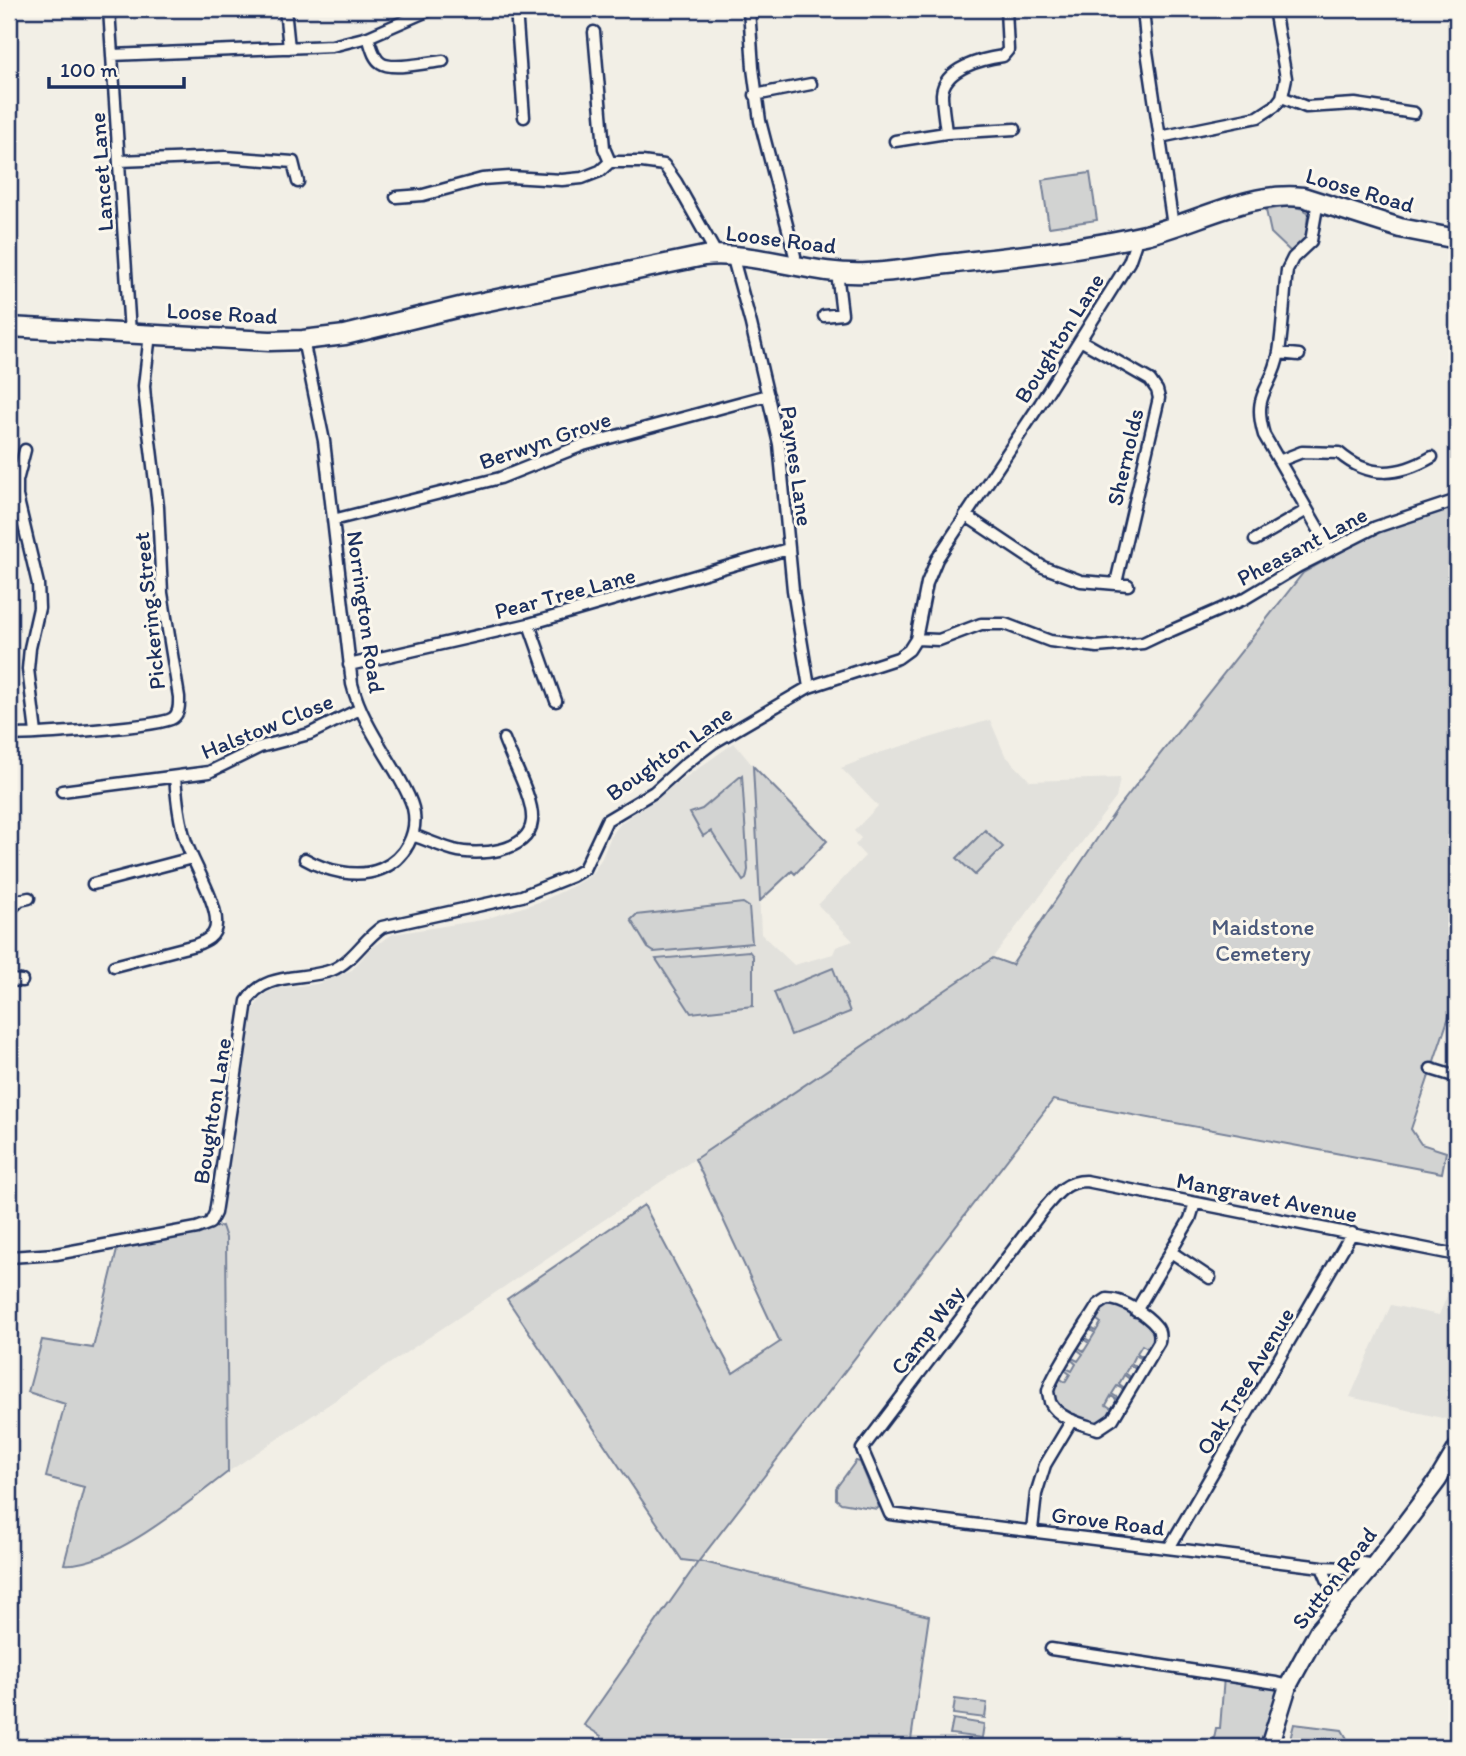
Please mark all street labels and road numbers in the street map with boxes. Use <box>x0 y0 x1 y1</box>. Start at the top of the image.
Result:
street label: Lancet Lane <box>83 112 119 232</box>
street label: Loose Road <box>1303 161 1417 219</box>
street label: Loose Road <box>724 218 838 260</box>
street label: Boughton Lane <box>1008 268 1110 408</box>
street label: Loose Road <box>166 296 278 330</box>
street label: Berwyn Grove <box>475 404 615 476</box>
street label: Paynes Lane <box>775 404 819 528</box>
street label: Shernolds <box>1100 406 1150 508</box>
street label: Pheasant Lane <box>1232 500 1372 592</box>
street label: Norrington Road <box>341 529 391 695</box>
street label: Pickering Street <box>127 530 171 691</box>
street label: Pear Tree Lane <box>491 561 639 625</box>
street label: Halstow Close <box>197 687 337 765</box>
street label: Boughton Lane <box>600 699 738 807</box>
street label: Boughton Lane <box>187 1036 237 1186</box>
street label: Mangravet Avenue <box>1174 1166 1360 1228</box>
street label: Camp Way <box>884 1280 970 1380</box>
street label: Oak Tree Avenue <box>1190 1302 1300 1460</box>
street label: Grove Road <box>1050 1500 1167 1542</box>
street label: Sutton Road <box>1285 1521 1383 1635</box>

